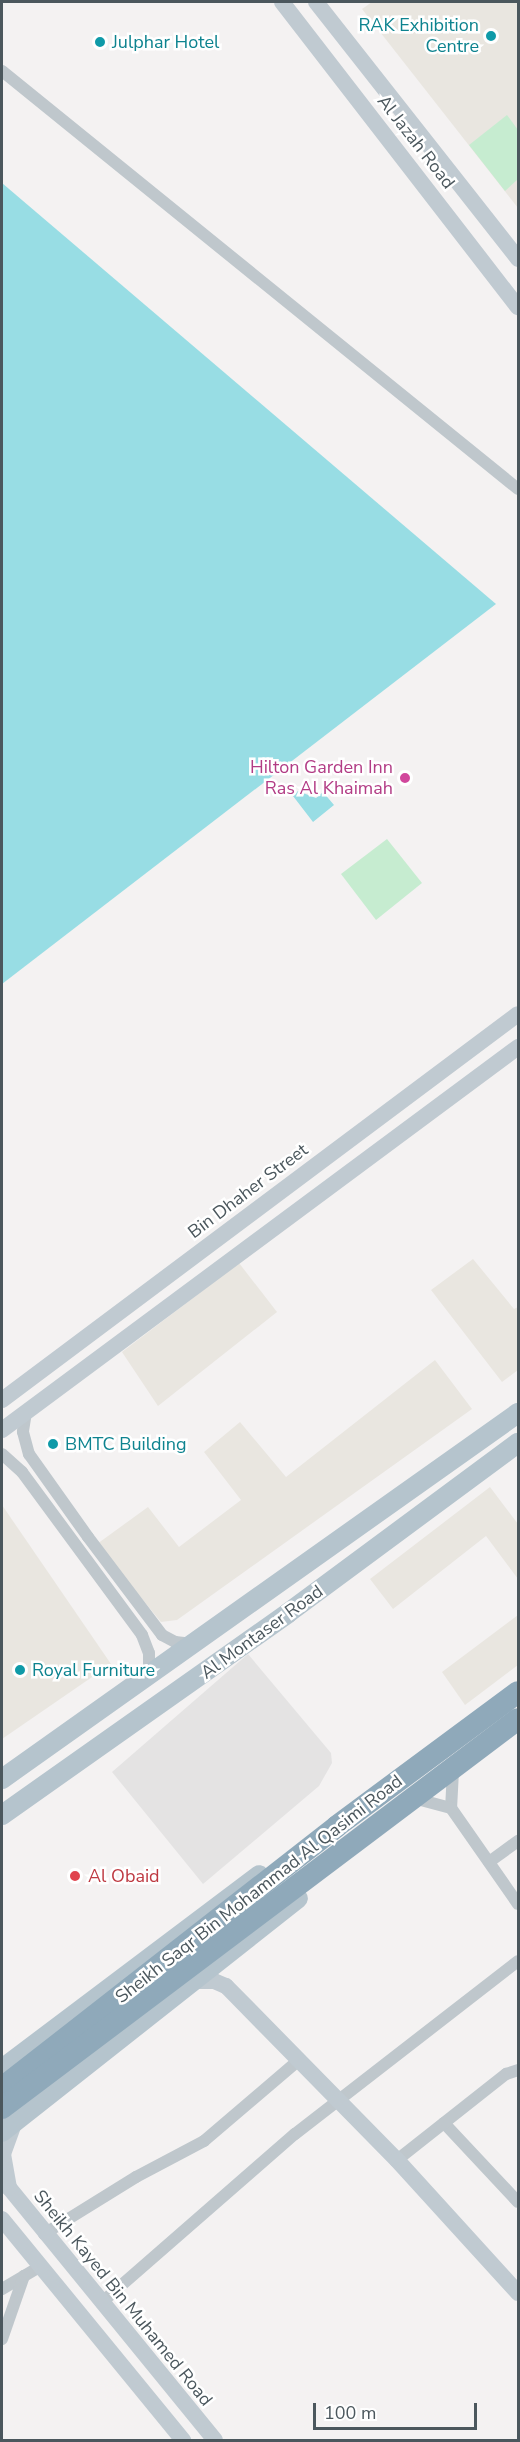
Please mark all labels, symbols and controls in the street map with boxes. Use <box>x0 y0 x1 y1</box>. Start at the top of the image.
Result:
place label: RAK Exhibition Centre <box>358 15 479 57</box>
marker: RAK Exhibition Centre <box>484 29 498 43</box>
place label: Julphar Hotel <box>112 31 219 53</box>
marker: Julphar Hotel <box>93 35 107 49</box>
street label: Al Jazah Road <box>373 91 459 193</box>
place label: Hilton Garden Inn Ras Al Khaimah <box>250 757 393 800</box>
marker: Hilton Garden Inn Ras Al Khaimah <box>398 771 412 785</box>
street label: Bin Dhaher Street <box>184 1139 312 1243</box>
place label: BMTC Building <box>65 1433 186 1455</box>
marker: BMTC Building <box>46 1437 60 1451</box>
street label: Al Montaser Road <box>197 1580 327 1684</box>
place label: Royal Furniture <box>32 1659 155 1681</box>
marker: Royal Furniture <box>13 1663 27 1677</box>
street label: Sheikh Saqr Bin Mohammad Al Qasimi Road <box>111 1770 407 2008</box>
place label: Al Obaid <box>88 1865 160 1887</box>
marker: Al Obaid <box>66 1867 84 1885</box>
street label: Sheikh Kayed Bin Muhamed Road <box>29 2186 217 2410</box>
scale bar <box>316 2391 480 2429</box>
text: 100 m <box>324 2401 376 2425</box>

